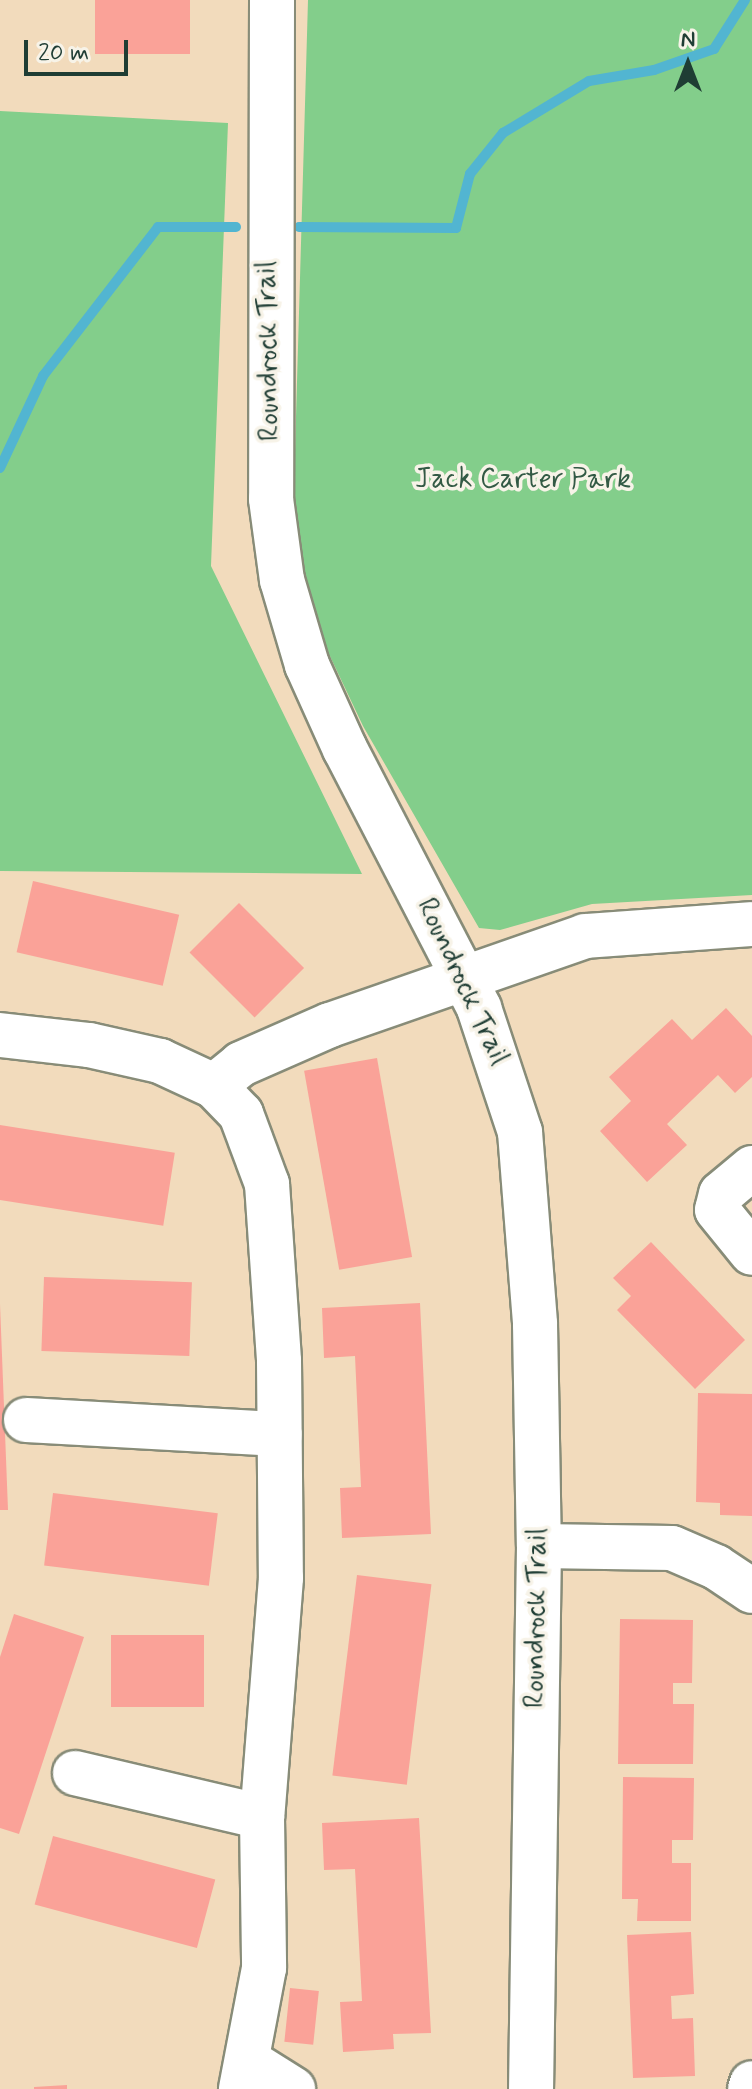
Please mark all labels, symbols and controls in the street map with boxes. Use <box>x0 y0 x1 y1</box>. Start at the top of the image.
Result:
scale bar <box>28 24 132 74</box>
north arrow <box>648 24 728 104</box>
text: N <box>681 26 695 54</box>
text: 20 m <box>38 38 89 69</box>
street label: Roundrock Trail <box>251 262 287 440</box>
park label: Jack Carter Park <box>417 463 629 497</box>
street label: Roundrock Trail <box>409 895 515 1069</box>
street label: Roundrock Trail <box>519 1529 555 1707</box>

